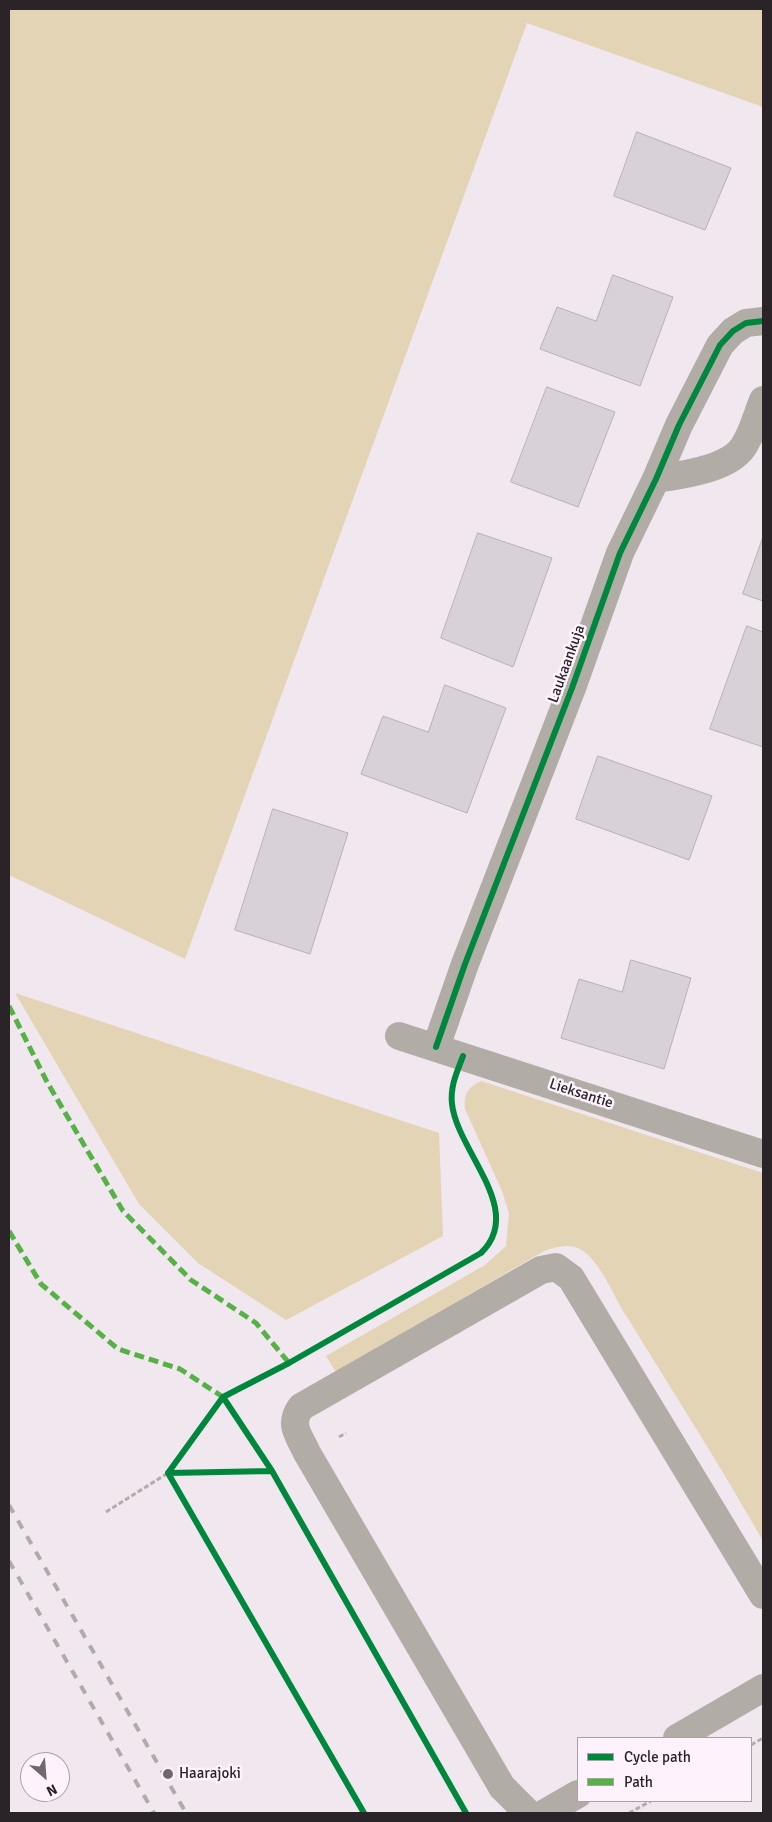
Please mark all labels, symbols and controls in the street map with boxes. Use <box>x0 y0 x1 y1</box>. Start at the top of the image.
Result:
street label: Laukaankuja <box>545 623 589 705</box>
street label: Lieksantie <box>547 1075 615 1113</box>
legend <box>577 1737 752 1802</box>
text: Cycle path <box>624 1748 691 1766</box>
north arrow <box>20 1752 70 1802</box>
place label: Haarajoki <box>179 1765 241 1783</box>
marker: Haarajoki <box>161 1767 175 1781</box>
text: Path <box>624 1773 653 1791</box>
text: N <box>43 1780 60 1800</box>

